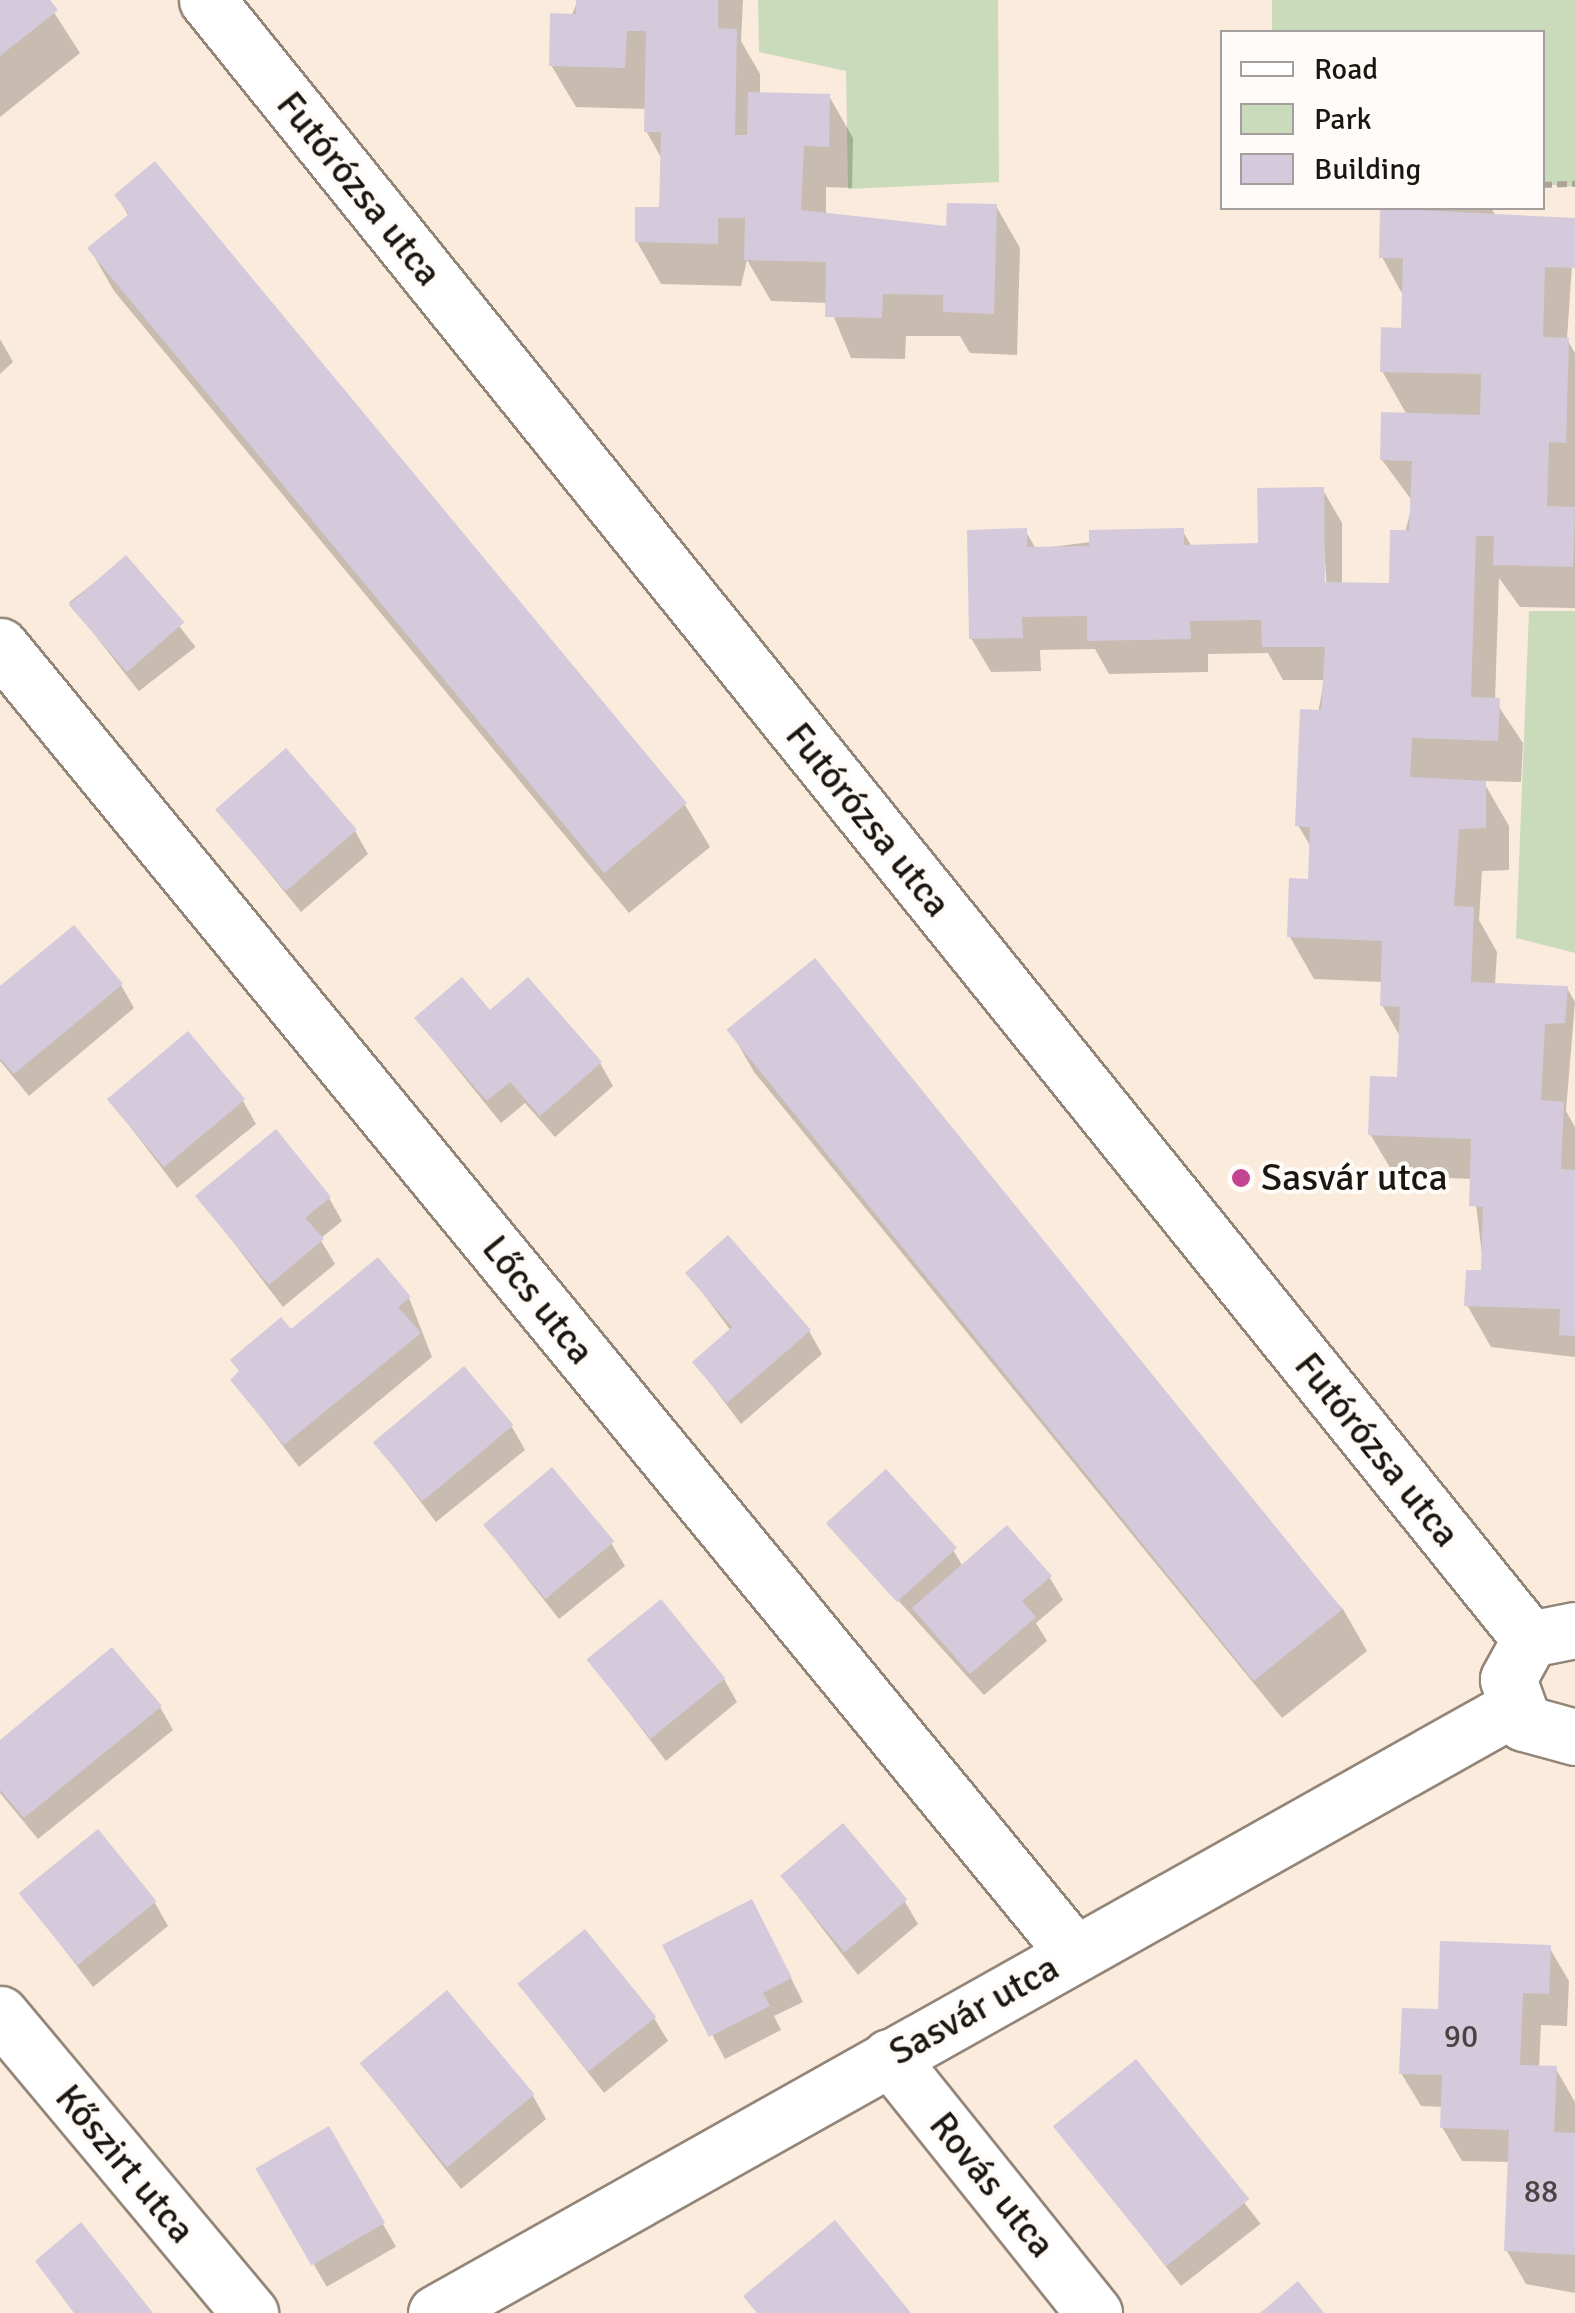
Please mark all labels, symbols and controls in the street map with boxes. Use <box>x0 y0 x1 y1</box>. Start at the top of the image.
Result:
legend <box>1220 30 1545 210</box>
text: Road <box>1314 51 1378 88</box>
street label: Futórózsa utca <box>267 83 451 295</box>
text: Park <box>1314 101 1372 138</box>
text: Building <box>1314 151 1421 188</box>
street label: Futórózsa utca <box>776 714 960 926</box>
place label: Sasvár utca <box>1261 1155 1448 1201</box>
marker: Sasvár utca <box>1230 1167 1252 1189</box>
street label: Lőcs utca <box>472 1226 604 1374</box>
street label: Futórózsa utca <box>1285 1344 1469 1556</box>
street label: Sasvár utca <box>881 1945 1067 2075</box>
house number: 90 <box>1444 2018 1478 2056</box>
street label: Kőszirt utca <box>45 2075 205 2253</box>
street label: Rovás utca <box>919 2103 1065 2267</box>
house number: 88 <box>1524 2173 1558 2211</box>

